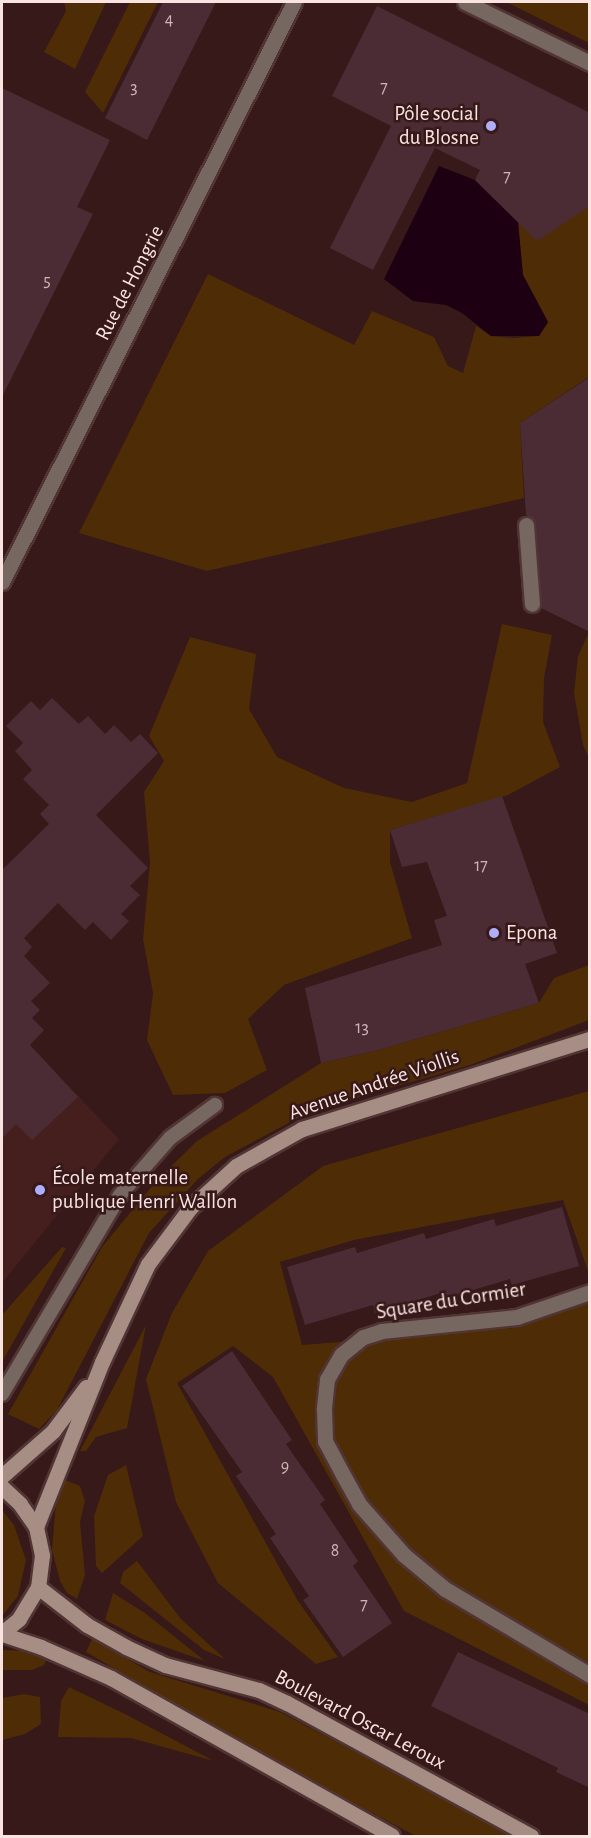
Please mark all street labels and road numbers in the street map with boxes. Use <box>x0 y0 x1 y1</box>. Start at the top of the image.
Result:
street label: Rue de Hongrie <box>90 221 170 345</box>
street label: Avenue Andrée Viollis <box>286 1044 462 1126</box>
street label: Square du Cormier <box>374 1277 528 1325</box>
street label: Boulevard Oscar Leroux <box>270 1664 450 1776</box>

